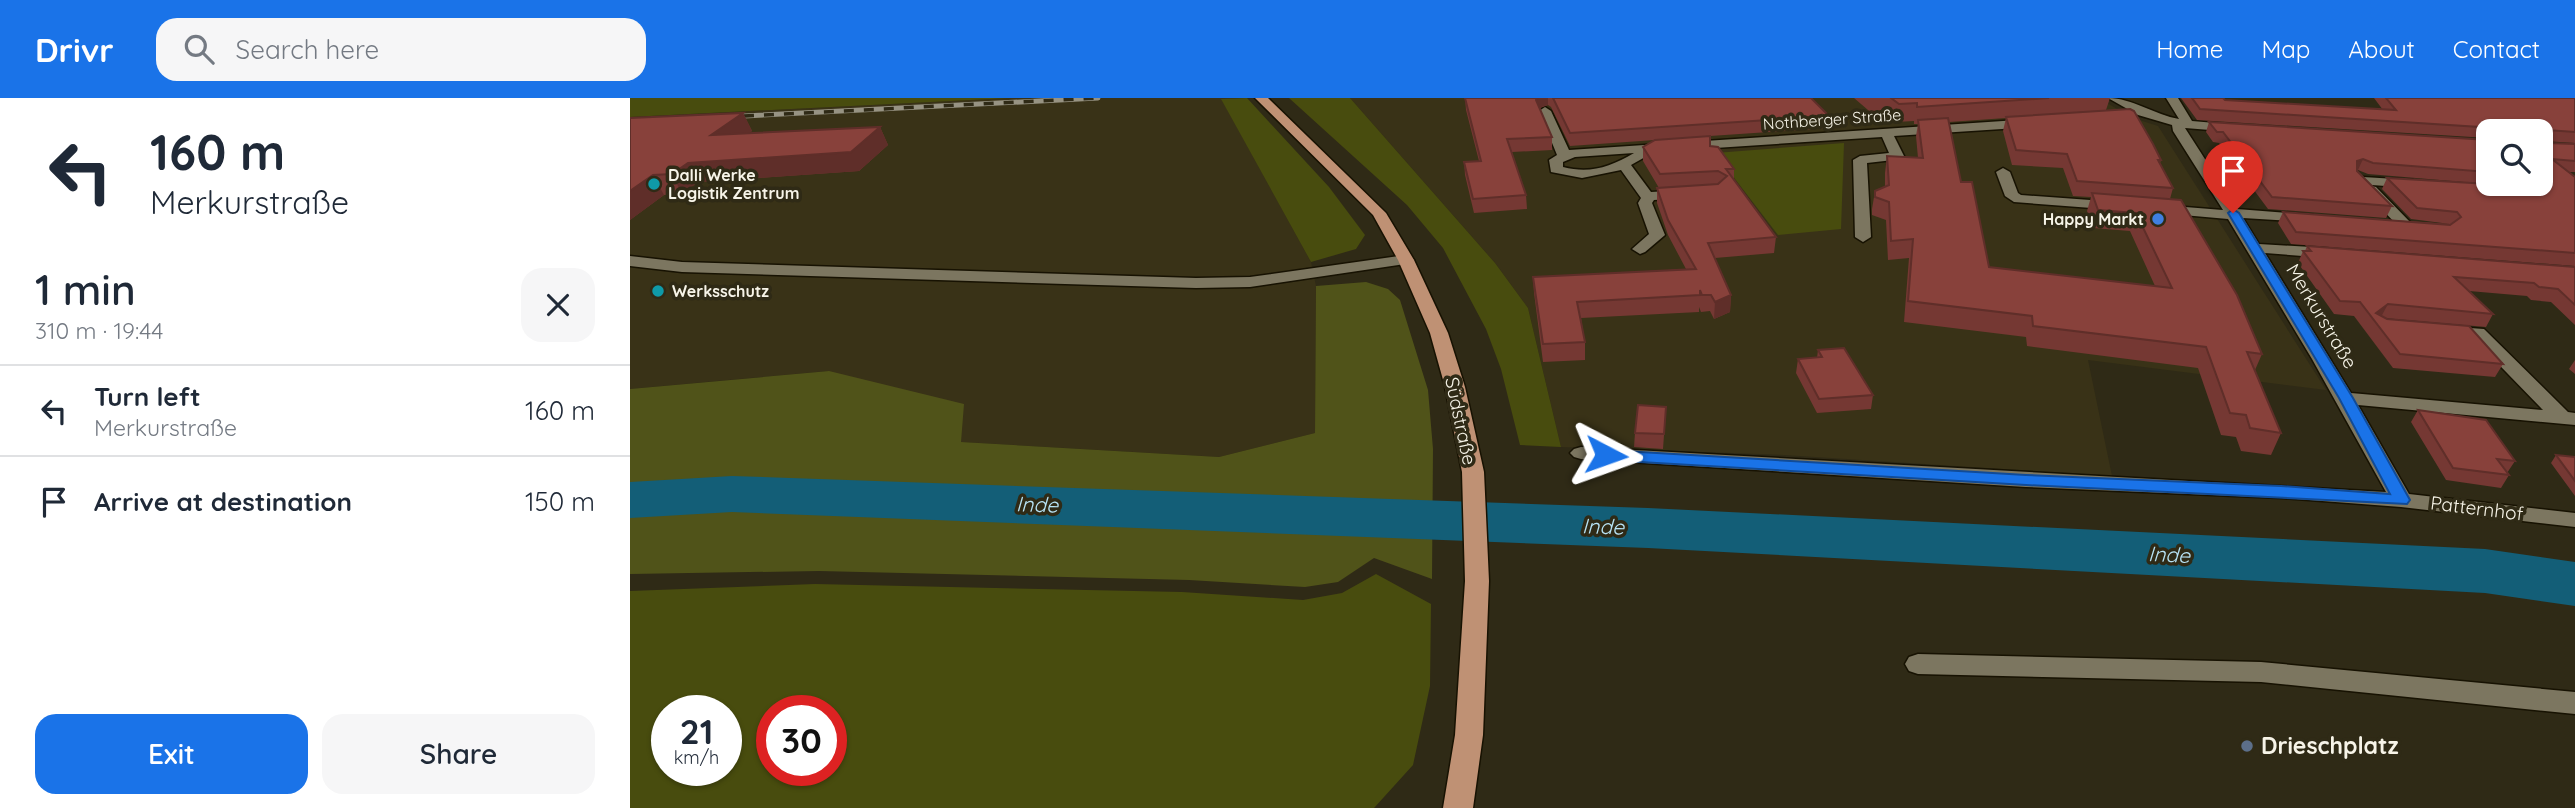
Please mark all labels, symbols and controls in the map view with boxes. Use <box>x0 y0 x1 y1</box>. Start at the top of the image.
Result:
search box <box>156 18 646 81</box>
text: Drivr <box>35 29 114 70</box>
icon: search <box>180 30 218 68</box>
text: Search here <box>236 33 379 66</box>
text: Home <box>2156 34 2223 64</box>
text: Map <box>2261 34 2310 64</box>
text: About <box>2348 34 2415 64</box>
text: Contact <box>2453 34 2540 64</box>
street label: Nothberger Straße <box>1762 104 1902 134</box>
map controls <box>2476 119 2553 196</box>
button: search <box>2476 119 2553 196</box>
text: 160 m <box>150 121 285 182</box>
icon: left <box>35 126 126 217</box>
pin <box>2203 141 2263 213</box>
icon: arrive <box>2214 152 2252 190</box>
place label: Dalli Werke Logistik Zentrum <box>668 165 799 203</box>
marker: Dalli Werke Logistik Zentrum <box>646 176 662 192</box>
text: Merkurstraße <box>150 182 349 222</box>
place label: Happy Markt <box>2043 209 2144 229</box>
marker: Happy Markt <box>2150 211 2166 227</box>
street label: Merkurstraße <box>2281 259 2363 373</box>
text: 1 min <box>35 263 136 316</box>
button: close <box>521 268 595 342</box>
place label: Werksschutz <box>672 281 769 301</box>
marker: Werksschutz <box>650 283 666 299</box>
text: 310 m · 19:44 <box>35 316 163 345</box>
street label: Südstraße <box>1440 375 1482 467</box>
text: Turn left <box>94 380 201 413</box>
icon: left <box>35 392 73 430</box>
text: 160 m <box>525 394 595 427</box>
text: Merkurstraße <box>94 413 237 442</box>
position arrow <box>1569 418 1643 492</box>
icon: arrive <box>35 483 73 521</box>
text: Arrive at destination <box>94 485 352 518</box>
text: 150 m <box>525 485 595 518</box>
water label: Inde <box>1016 490 1060 518</box>
street label: Patternhof <box>2429 490 2525 526</box>
water label: Inde <box>1582 512 1626 540</box>
water label: Inde <box>2147 540 2192 568</box>
speed limit sign: 30 <box>756 695 847 786</box>
text: 21 <box>680 709 713 753</box>
button: Exit <box>35 714 308 794</box>
button: Share <box>322 714 595 794</box>
place label: Drieschplatz <box>2261 731 2399 760</box>
marker: Drieschplatz <box>2239 738 2255 754</box>
text: km/h <box>674 746 719 769</box>

